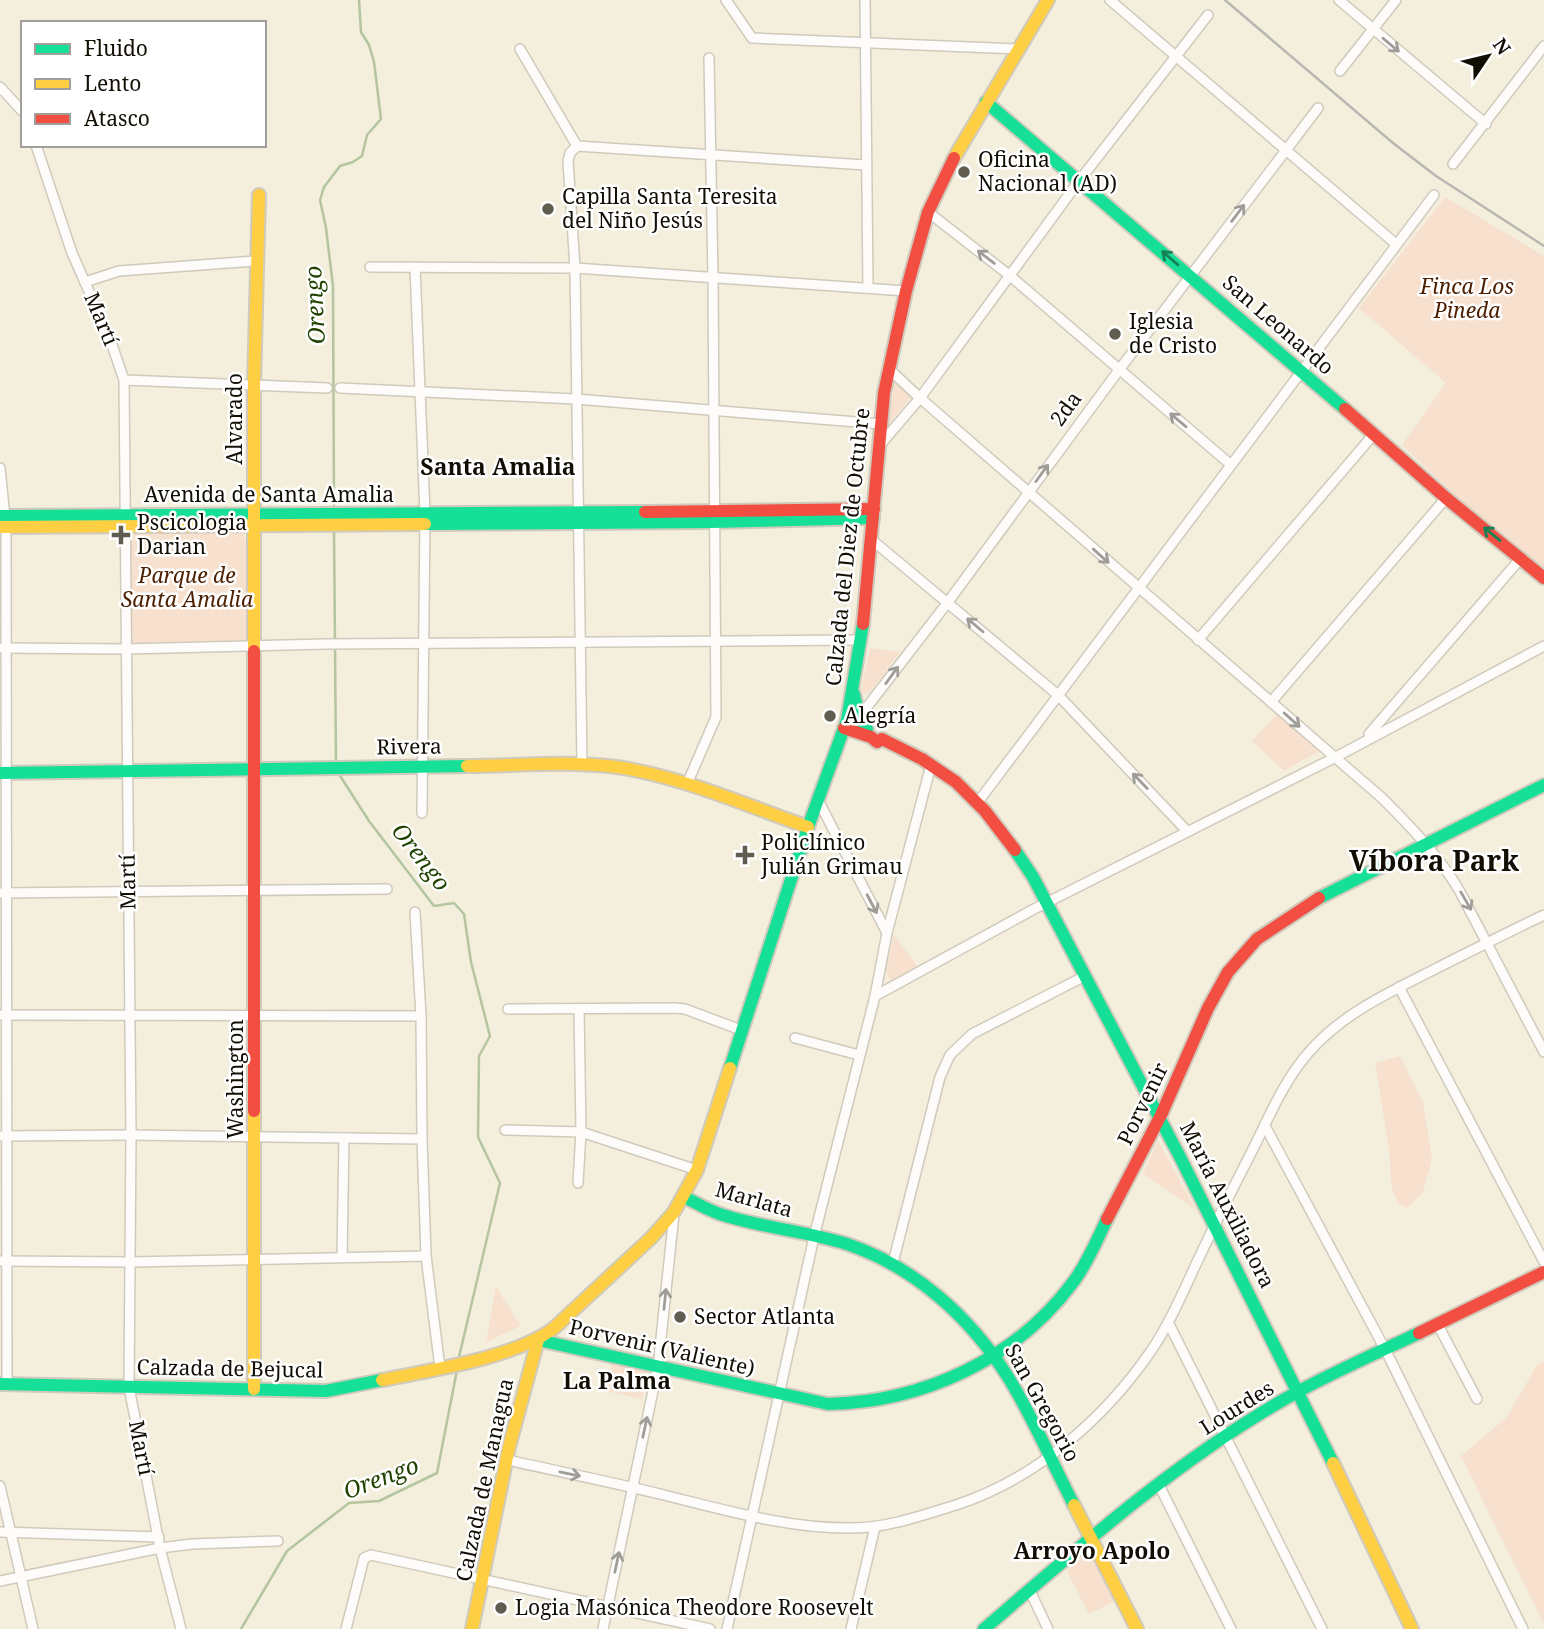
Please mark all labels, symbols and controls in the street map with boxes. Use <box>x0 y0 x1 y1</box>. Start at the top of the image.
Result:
legend <box>21 21 266 147</box>
north arrow <box>1453 21 1523 91</box>
text: N <box>1487 33 1517 60</box>
text: Fluido <box>84 34 148 62</box>
one-way arrow <box>1381 37 1399 52</box>
text: Lento <box>84 69 141 97</box>
text: Atasco <box>84 104 150 132</box>
place label: Oficina Nacional (AD) <box>978 145 1117 197</box>
marker: Oficina Nacional (AD) <box>956 164 972 180</box>
place label: Capilla Santa Teresita del Niño Jesús <box>562 182 778 234</box>
marker: Capilla Santa Teresita del Niño Jesús <box>540 201 556 217</box>
one-way arrow <box>1230 204 1245 223</box>
one-way arrow <box>978 250 996 265</box>
one-way arrow <box>1162 250 1180 266</box>
water label: Orengo <box>296 265 332 345</box>
street label: San Leonardo <box>1217 268 1340 380</box>
park label: Finca Los Pineda <box>1419 272 1514 324</box>
street label: Martí <box>78 288 126 350</box>
place label: Iglesia de Cristo <box>1129 307 1217 359</box>
marker: Iglesia de Cristo <box>1107 326 1123 342</box>
street label: Alvarado <box>220 373 248 465</box>
street label: 2da <box>1043 385 1087 431</box>
street label: Calzada del Diez de Octubre <box>818 406 876 687</box>
one-way arrow <box>1170 412 1188 428</box>
district label: Santa Amalia <box>420 450 576 482</box>
one-way arrow <box>1035 465 1050 483</box>
street label: Avenida de Santa Amalia <box>144 480 394 508</box>
place label: Pscicologia Darian <box>137 508 247 560</box>
marker: Pscicologia Darian <box>111 525 131 545</box>
one-way arrow <box>1483 527 1501 542</box>
one-way arrow <box>1092 547 1109 564</box>
park label: Parque de Santa Amalia <box>121 561 254 613</box>
one-way arrow <box>966 617 984 633</box>
one-way arrow <box>884 666 899 685</box>
place label: Alegría <box>844 701 916 729</box>
marker: Alegría <box>822 708 838 724</box>
one-way arrow <box>1283 712 1301 728</box>
street label: Rivera <box>376 731 442 761</box>
one-way arrow <box>1132 773 1149 790</box>
water label: Orengo <box>385 816 459 897</box>
place label: Policlínico Julián Grimau <box>760 828 903 880</box>
district label: Víbora Park <box>1349 841 1519 879</box>
marker: Policlínico Julián Grimau <box>735 845 755 865</box>
street label: Martí <box>113 854 141 910</box>
one-way arrow <box>1459 890 1473 910</box>
one-way arrow <box>866 893 880 914</box>
street label: Washington <box>221 1019 249 1139</box>
street label: Porvenir <box>1110 1058 1174 1149</box>
street label: María Auxiliadora <box>1174 1117 1282 1293</box>
street label: Marlata <box>712 1175 796 1223</box>
one-way arrow <box>659 1289 672 1311</box>
place label: Sector Atlanta <box>694 1302 835 1330</box>
marker: Sector Atlanta <box>672 1309 688 1325</box>
street label: Porvenir (Valiente) <box>567 1312 758 1382</box>
street label: San Gregorio <box>999 1339 1087 1466</box>
street label: Calzada de Bejucal <box>136 1352 324 1384</box>
district label: La Palma <box>563 1364 671 1396</box>
street label: Lourdes <box>1194 1374 1279 1441</box>
street label: Calzada de Managua <box>449 1376 519 1584</box>
one-way arrow <box>639 1416 653 1439</box>
street label: Martí <box>123 1418 161 1478</box>
water label: Orengo <box>338 1448 423 1506</box>
one-way arrow <box>558 1467 581 1481</box>
district label: Arroyo Apolo <box>1014 1534 1170 1566</box>
one-way arrow <box>610 1551 624 1574</box>
place label: Logia Masónica Theodore Roosevelt <box>515 1593 874 1621</box>
marker: Logia Masónica Theodore Roosevelt <box>493 1600 509 1616</box>

